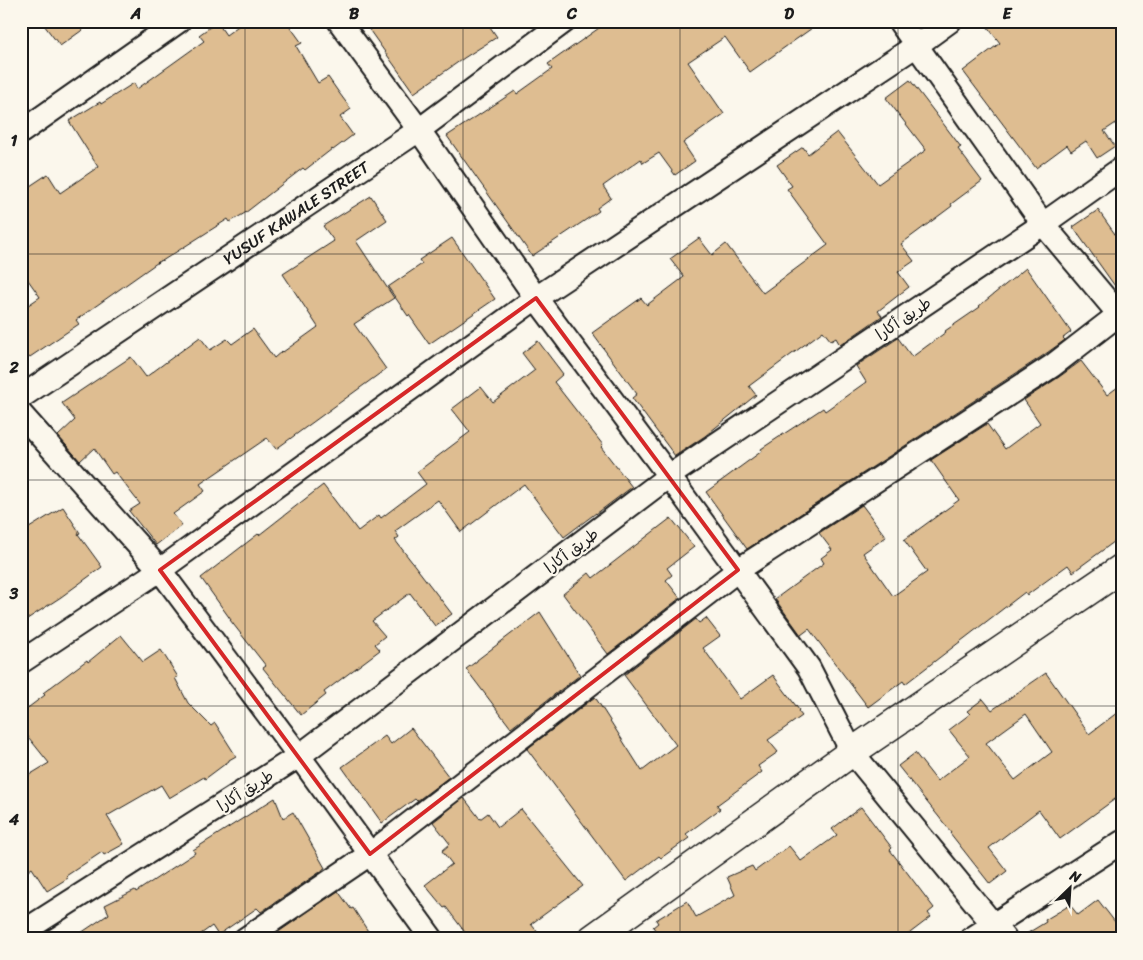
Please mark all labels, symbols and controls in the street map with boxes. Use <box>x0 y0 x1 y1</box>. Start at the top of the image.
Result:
text: A <box>130 0 141 28</box>
text: B <box>349 0 360 28</box>
text: C <box>566 0 578 28</box>
text: D <box>784 0 794 28</box>
text: E <box>1003 0 1013 28</box>
text: 1 <box>11 126 18 155</box>
street label: YUSUF KAWALE STREET <box>217 153 376 273</box>
street label: طريق أكارا <box>869 289 937 348</box>
text: 2 <box>8 353 19 382</box>
street label: طريق أكارا <box>537 520 605 581</box>
text: 3 <box>9 579 19 608</box>
street label: طريق أكارا <box>211 761 280 819</box>
text: 4 <box>8 805 19 834</box>
north arrow <box>1046 862 1096 912</box>
text: N <box>1065 863 1085 890</box>

